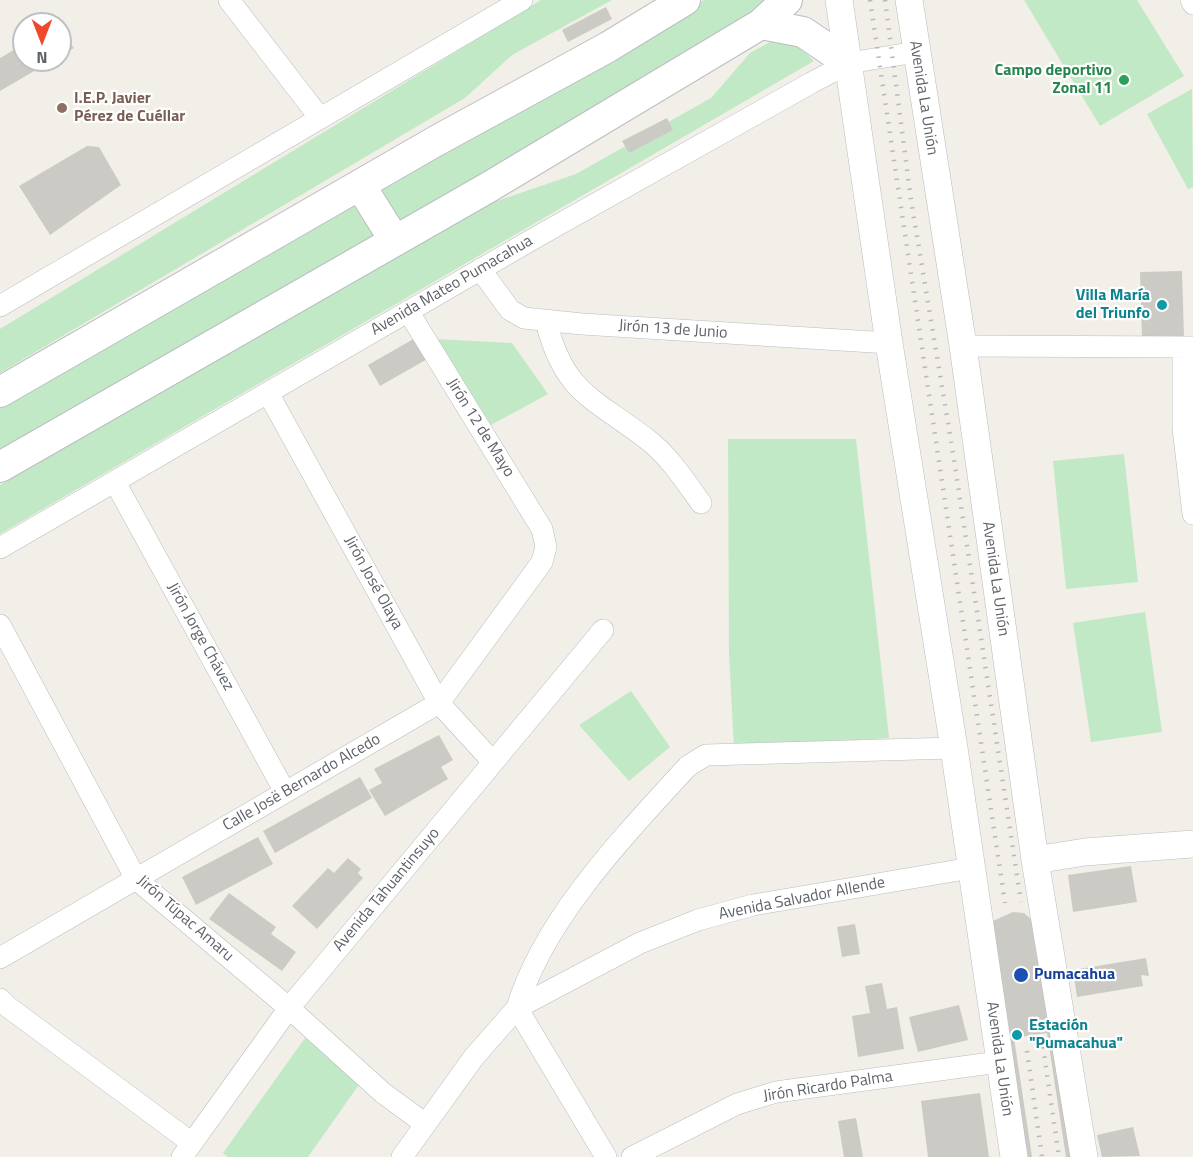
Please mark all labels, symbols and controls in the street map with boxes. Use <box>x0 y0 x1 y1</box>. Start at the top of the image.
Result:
north arrow <box>12 12 72 72</box>
street label: Avenida La Unión <box>904 39 942 157</box>
text: N <box>36 46 48 70</box>
place label: Campo deportivo Zonal 11 <box>995 61 1112 99</box>
marker: Campo deportivo Zonal 11 <box>1117 73 1131 87</box>
place label: I.E.P. Javier Pérez de Cuéllar <box>74 89 185 127</box>
marker: I.E.P. Javier Pérez de Cuéllar <box>55 101 69 115</box>
street label: Avenida Mateo Pumacahua <box>368 232 536 340</box>
place label: Villa María del Triunfo <box>1076 286 1150 324</box>
marker: Villa María del Triunfo <box>1155 298 1169 312</box>
street label: Jirón 13 de Junio <box>618 317 728 343</box>
street label: Jirón 12 de Mayo <box>442 375 518 481</box>
street label: Avenida La Unión <box>977 520 1013 638</box>
street label: Jirón José Olaya <box>339 533 407 633</box>
street label: Jirón Jorge Chávez <box>162 580 238 694</box>
street label: Calle Josë Bernardo Alcedo <box>220 730 384 836</box>
street label: Avenida Tahuantinsuyo <box>330 824 444 956</box>
street label: Jirón Túpac Amaru <box>133 872 237 966</box>
street label: Avenida Salvador Allende <box>717 873 887 925</box>
place label: Pumacahua <box>1034 965 1115 985</box>
marker: Pumacahua <box>1012 966 1030 984</box>
street label: Avenida La Unión <box>981 1000 1017 1118</box>
place label: Estación "Pumacahua" <box>1029 1016 1123 1054</box>
marker: Estación "Pumacahua" <box>1010 1028 1024 1042</box>
street label: Jirón Ricardo Palma <box>762 1067 894 1107</box>

